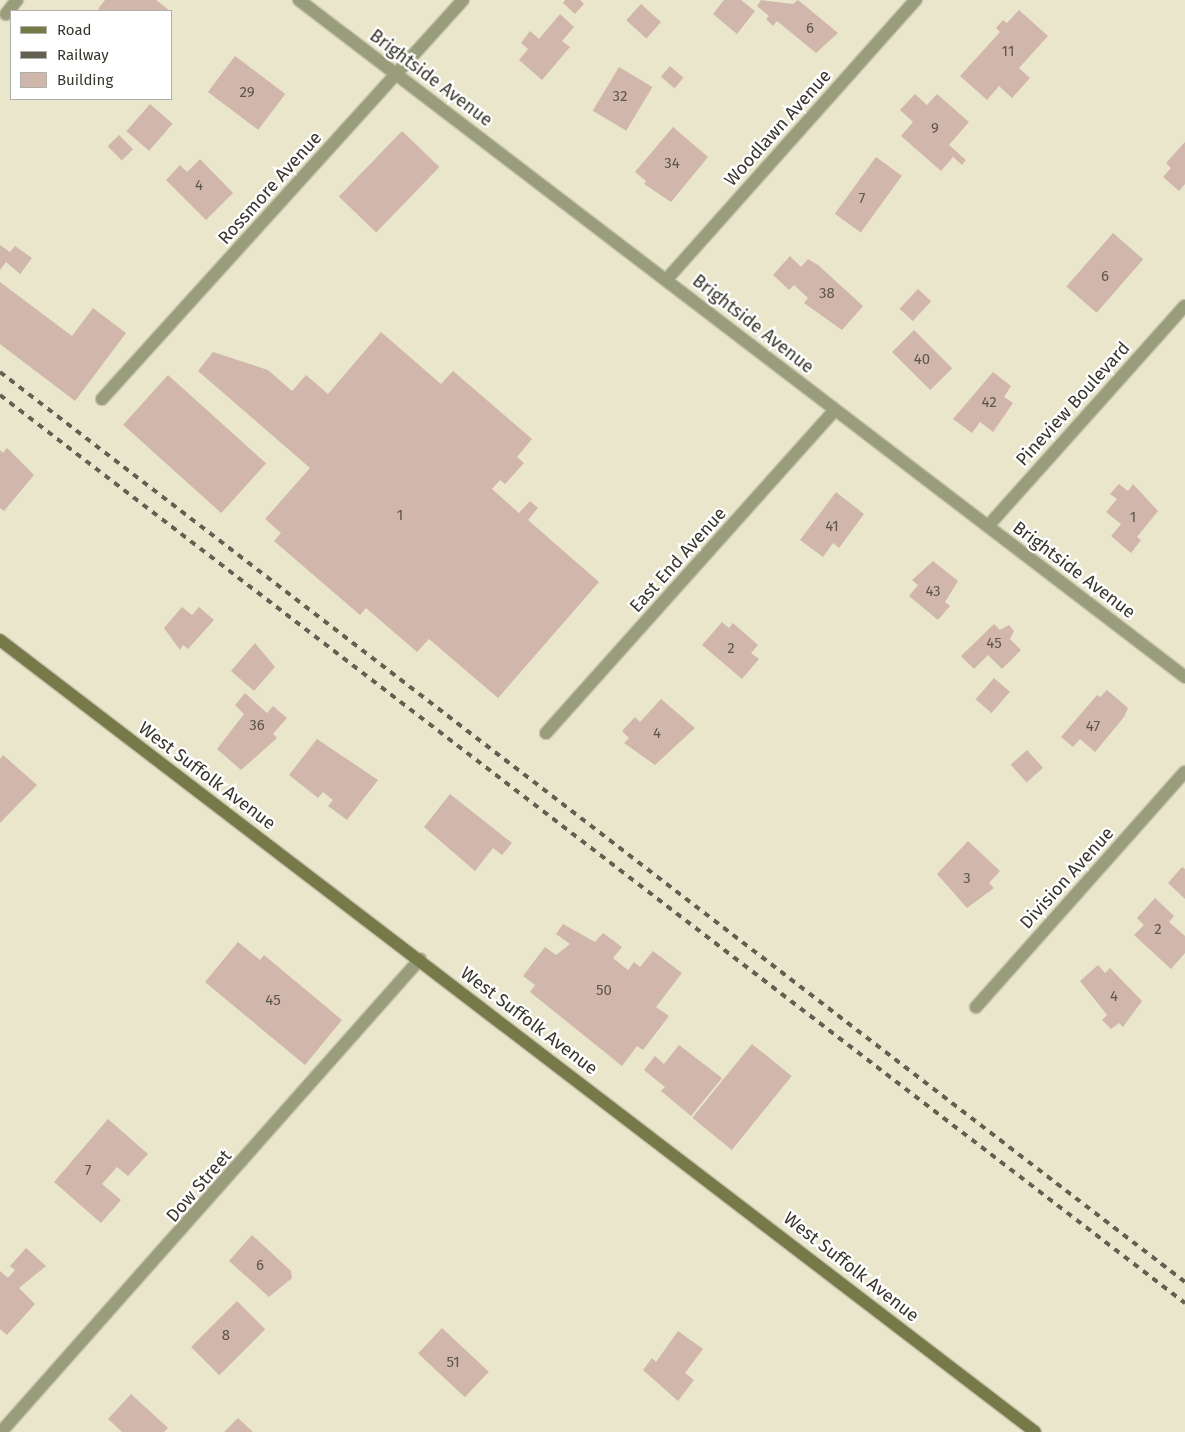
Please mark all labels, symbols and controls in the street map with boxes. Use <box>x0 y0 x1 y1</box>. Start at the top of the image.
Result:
legend <box>10 10 172 100</box>
house number: 6 <box>806 20 814 38</box>
text: Road <box>57 21 92 39</box>
street label: Brightside Avenue <box>365 25 497 131</box>
house number: 11 <box>1002 43 1014 61</box>
text: Railway <box>57 46 109 64</box>
street label: Woodlawn Avenue <box>720 65 836 191</box>
text: Building <box>57 71 113 89</box>
house number: 29 <box>239 84 255 102</box>
house number: 32 <box>613 88 627 106</box>
house number: 9 <box>931 120 939 138</box>
street label: Rossmore Avenue <box>214 127 326 249</box>
house number: 34 <box>664 155 680 173</box>
house number: 4 <box>195 177 203 195</box>
house number: 7 <box>859 190 865 208</box>
house number: 6 <box>1101 268 1109 286</box>
street label: Brightside Avenue <box>688 270 818 378</box>
house number: 38 <box>819 285 835 303</box>
street label: Pineview Boulevard <box>1012 337 1134 471</box>
house number: 40 <box>914 351 930 369</box>
house number: 42 <box>981 394 997 412</box>
street label: East End Avenue <box>625 503 731 617</box>
house number: 1 <box>397 507 403 525</box>
house number: 1 <box>1130 509 1136 527</box>
street label: Brightside Avenue <box>1008 517 1140 623</box>
house number: 41 <box>825 518 839 536</box>
house number: 43 <box>925 583 941 601</box>
house number: 45 <box>986 635 1002 653</box>
house number: 2 <box>727 640 735 658</box>
street label: West Suffolk Avenue <box>134 717 280 835</box>
house number: 36 <box>249 717 265 735</box>
house number: 47 <box>1086 718 1100 736</box>
house number: 4 <box>653 725 661 743</box>
street label: Division Avenue <box>1016 823 1118 933</box>
house number: 3 <box>963 870 971 888</box>
house number: 2 <box>1154 921 1162 939</box>
street label: West Suffolk Avenue <box>456 962 602 1080</box>
house number: 50 <box>596 982 612 1000</box>
house number: 4 <box>1110 988 1118 1006</box>
house number: 45 <box>265 992 281 1010</box>
street label: Dow Street <box>162 1145 236 1227</box>
house number: 7 <box>85 1162 91 1180</box>
street label: West Suffolk Avenue <box>779 1207 923 1327</box>
house number: 6 <box>256 1257 264 1275</box>
house number: 8 <box>222 1327 230 1345</box>
house number: 51 <box>446 1354 460 1372</box>

